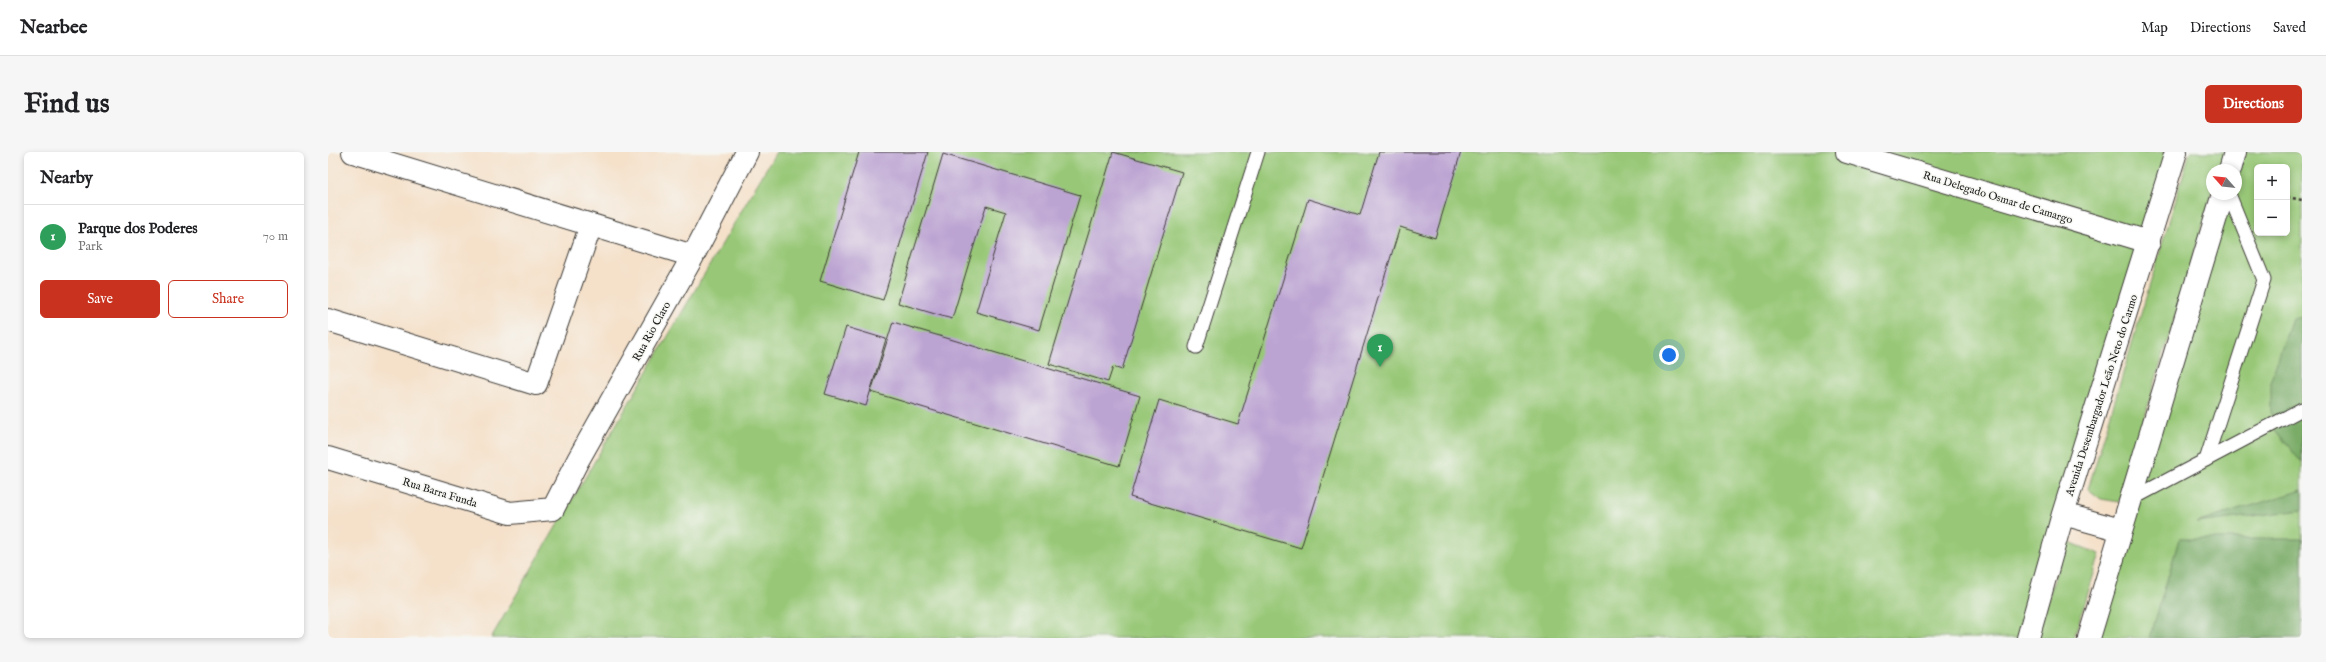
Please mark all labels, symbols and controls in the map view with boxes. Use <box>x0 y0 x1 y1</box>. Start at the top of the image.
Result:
text: Nearbee <box>20 16 87 40</box>
text: Map <box>2141 19 2168 37</box>
text: Directions <box>2190 19 2251 37</box>
text: Saved <box>2273 19 2306 37</box>
button: Directions <box>2205 85 2302 123</box>
text: Find us <box>24 87 110 122</box>
north arrow <box>2206 164 2242 200</box>
map controls <box>2254 164 2290 236</box>
button: + <box>2254 164 2290 200</box>
text: Nearby <box>40 168 93 189</box>
street label: Rua Delegado Osmar de Camargo <box>1921 168 2074 227</box>
button: − <box>2254 200 2290 236</box>
text: Parque dos Poderes <box>78 219 198 238</box>
text: 1 <box>51 228 55 245</box>
text: 70 m <box>263 228 288 245</box>
text: Park <box>78 238 103 255</box>
button: Save <box>40 280 160 318</box>
button: Share <box>168 280 288 318</box>
street label: Avenida Desembargador Leão Neto do Carmo <box>2062 293 2141 499</box>
street label: Rua Rio Claro <box>630 299 674 364</box>
pin: 1 <box>1367 334 1393 367</box>
your location <box>1659 345 1679 365</box>
street label: Rua Barra Funda <box>401 475 479 511</box>

